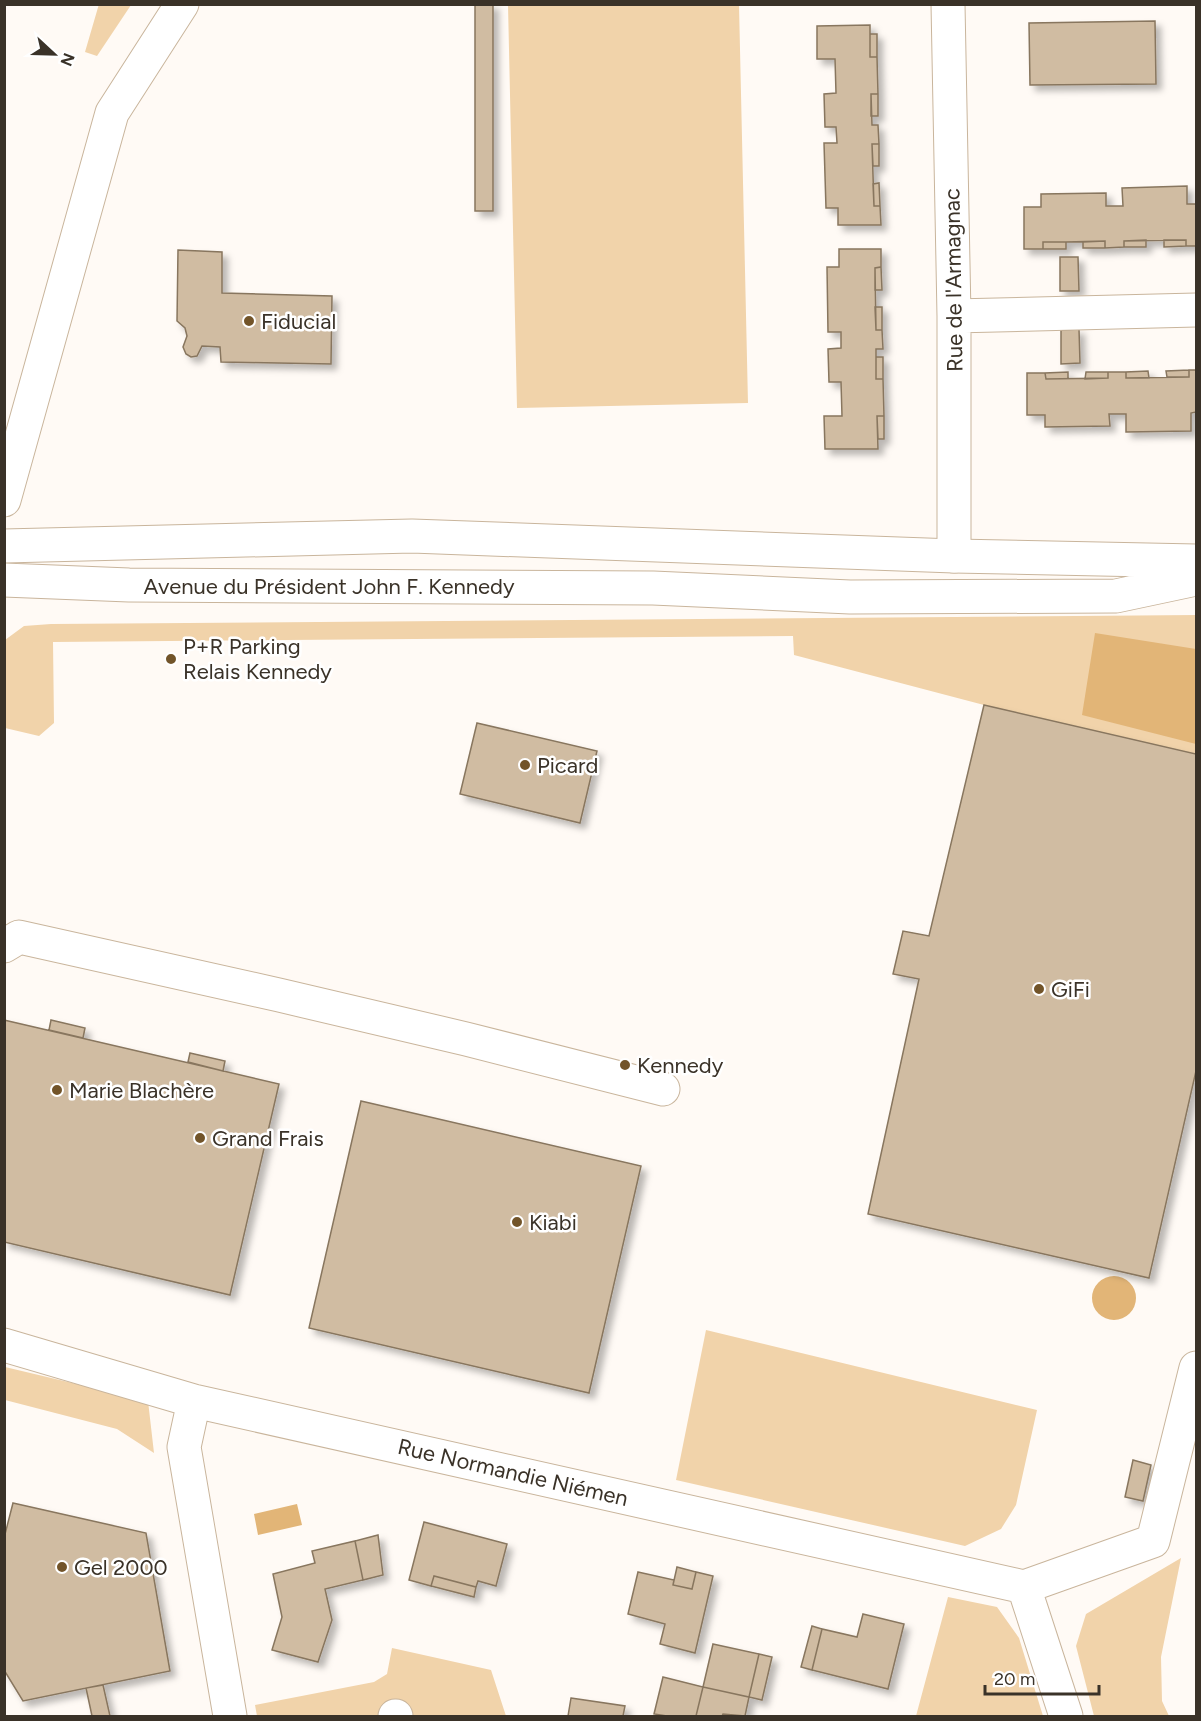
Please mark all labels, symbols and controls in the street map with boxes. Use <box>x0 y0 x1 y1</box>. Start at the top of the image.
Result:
north arrow <box>24 24 84 84</box>
text: N <box>56 50 79 69</box>
street label: Rue de l'Armagnac <box>938 188 969 372</box>
place label: Fiducial <box>261 308 336 335</box>
marker: Fiducial <box>242 314 256 328</box>
street label: Avenue du Président John F. Kennedy <box>143 573 515 600</box>
place label: P+R Parking Relais Kennedy <box>183 633 332 685</box>
marker: P+R Parking Relais Kennedy <box>164 652 178 666</box>
place label: Picard <box>537 752 598 779</box>
marker: Picard <box>518 758 532 772</box>
place label: GiFi <box>1051 976 1090 1003</box>
marker: GiFi <box>1032 982 1046 996</box>
place label: Kennedy <box>637 1052 724 1079</box>
marker: Kennedy <box>618 1058 632 1072</box>
place label: Marie Blachère <box>69 1077 214 1104</box>
marker: Marie Blachère <box>50 1083 64 1097</box>
place label: Grand Frais <box>212 1125 324 1152</box>
marker: Grand Frais <box>193 1131 207 1145</box>
place label: Kiabi <box>529 1209 577 1236</box>
marker: Kiabi <box>510 1215 524 1229</box>
street label: Rue Normandie Niémen <box>395 1433 631 1512</box>
place label: Gel 2000 <box>74 1554 168 1581</box>
marker: Gel 2000 <box>55 1560 69 1574</box>
scale bar <box>985 1658 1099 1696</box>
text: 20 m <box>994 1668 1035 1690</box>

